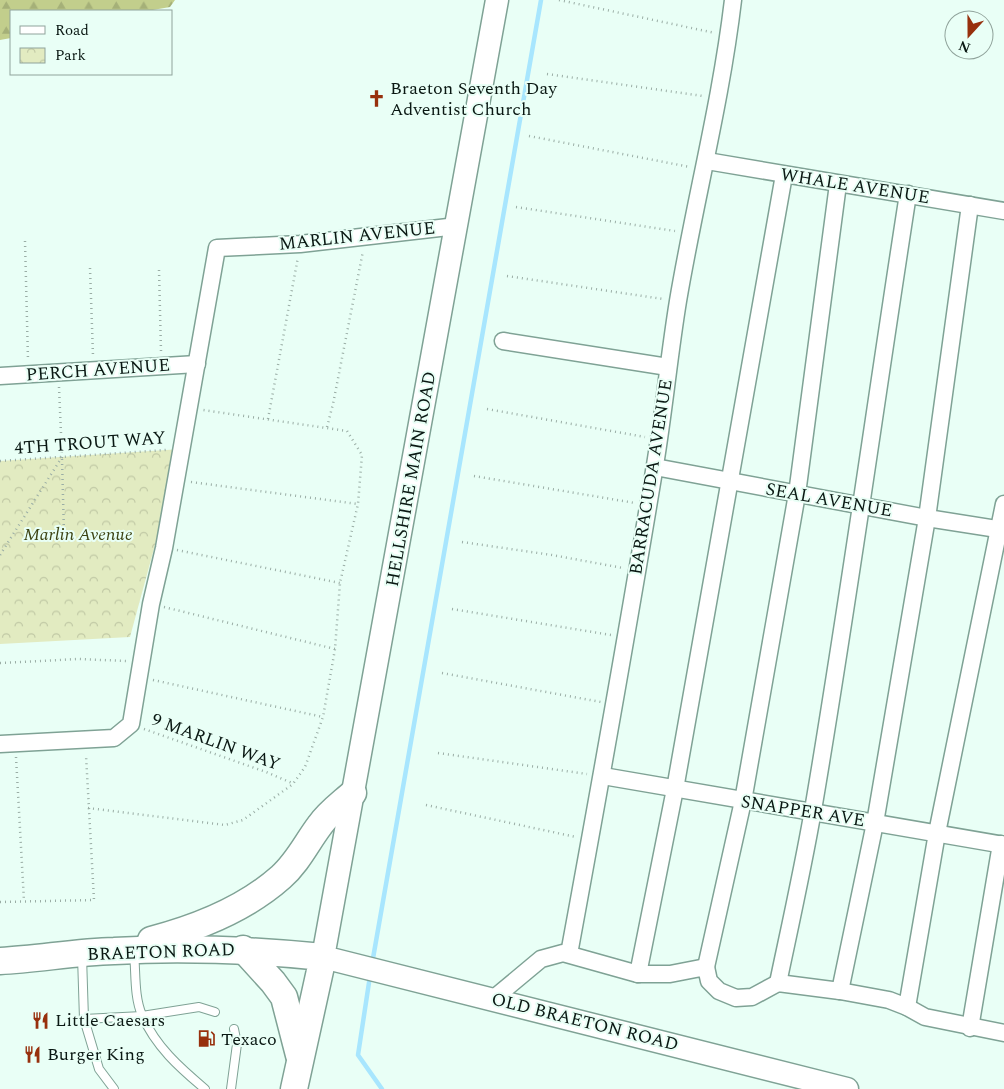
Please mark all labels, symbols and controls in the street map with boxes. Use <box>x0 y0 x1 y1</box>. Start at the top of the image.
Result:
legend <box>10 10 172 75</box>
north arrow <box>944 10 994 60</box>
text: Road <box>55 19 89 42</box>
text: N <box>955 35 974 59</box>
text: Park <box>55 44 86 67</box>
place label: Braeton Seventh Day Adventist Church <box>390 75 558 123</box>
church icon: Braeton Seventh Day Adventist Church <box>366 88 386 108</box>
street label: WHALE AVENUE <box>779 161 931 211</box>
street label: MARLIN AVENUE <box>277 214 437 258</box>
street label: PERCH AVENUE <box>25 351 171 389</box>
street label: HELLSHIRE MAIN ROAD <box>379 369 443 589</box>
street label: BARRACUDA AVENUE <box>622 377 680 577</box>
street label: 4TH TROUT WAY <box>13 424 167 462</box>
street label: SEAL AVENUE <box>764 476 894 524</box>
park label: Marlin Avenue <box>23 521 133 548</box>
street label: 9 MARLIN WAY <box>148 706 284 778</box>
street label: SNAPPER AVE <box>739 788 867 834</box>
street label: BRAETON ROAD <box>87 936 235 968</box>
street label: OLD BRAETON ROAD <box>489 986 681 1058</box>
place label: Little Caesars <box>55 1007 165 1034</box>
restaurant icon: Little Caesars <box>31 1010 51 1030</box>
place label: Texaco <box>221 1026 277 1053</box>
fuel station icon: Texaco <box>197 1029 217 1049</box>
place label: Burger King <box>47 1041 145 1068</box>
restaurant icon: Burger King <box>23 1044 43 1064</box>

